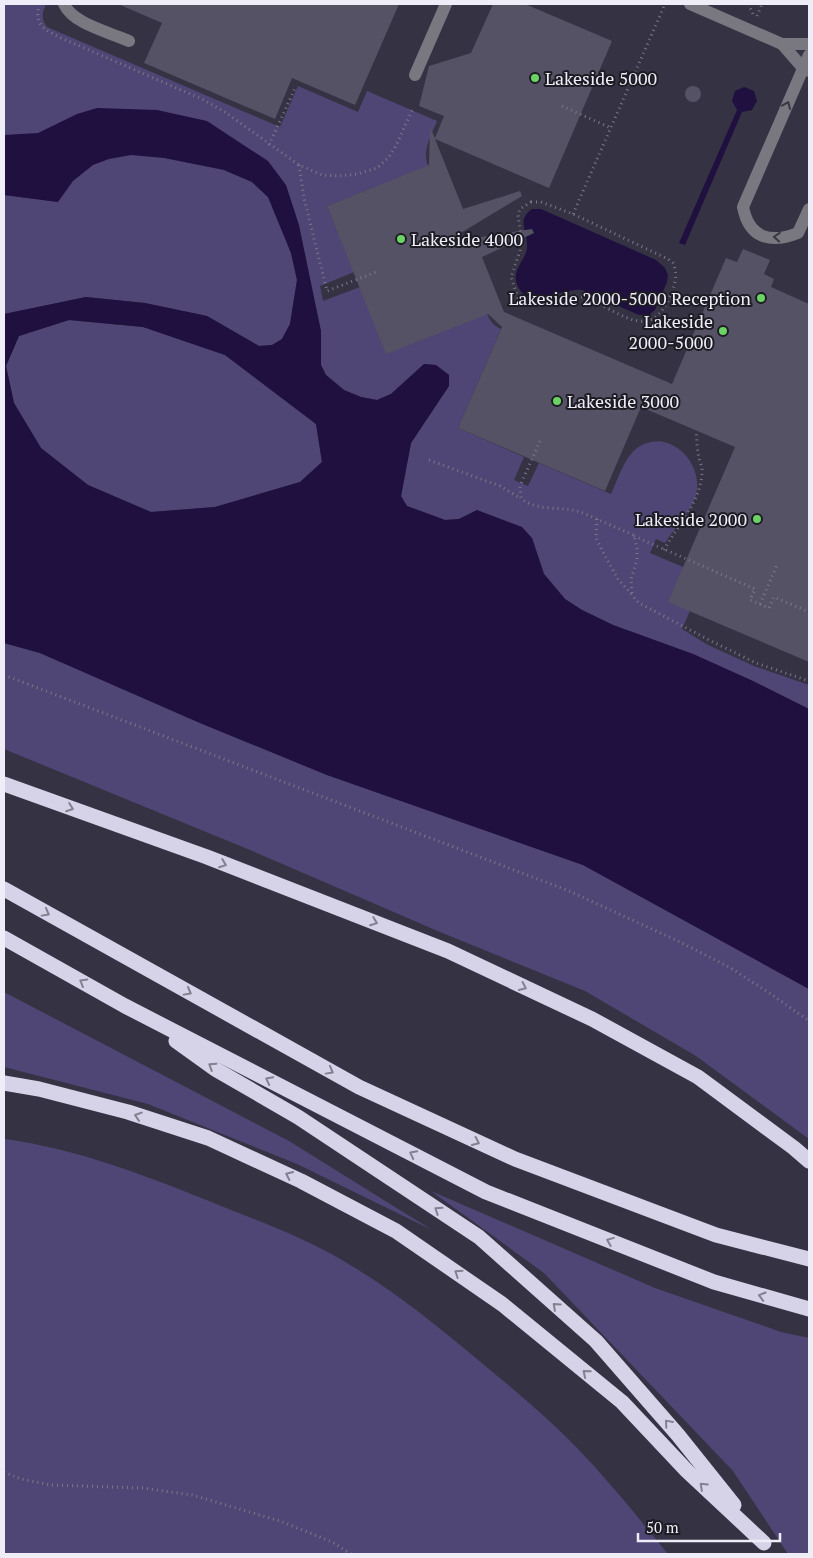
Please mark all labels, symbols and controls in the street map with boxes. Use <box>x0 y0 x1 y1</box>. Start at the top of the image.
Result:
place label: Lakeside 5000 <box>545 66 657 90</box>
marker: Lakeside 5000 <box>529 72 541 84</box>
one-way arrow <box>780 101 791 110</box>
place label: Lakeside 4000 <box>411 227 523 251</box>
one-way arrow <box>772 232 780 243</box>
marker: Lakeside 4000 <box>395 233 407 245</box>
place label: Lakeside 2000-5000 Reception <box>508 286 751 310</box>
marker: Lakeside 2000-5000 Reception <box>755 292 767 304</box>
place label: Lakeside 2000-5000 <box>629 309 713 354</box>
marker: Lakeside 2000-5000 <box>717 325 729 337</box>
place label: Lakeside 3000 <box>567 389 679 413</box>
marker: Lakeside 3000 <box>551 395 563 407</box>
place label: Lakeside 2000 <box>635 507 747 531</box>
marker: Lakeside 2000 <box>751 513 763 525</box>
one-way arrow <box>65 802 74 812</box>
one-way arrow <box>218 857 227 868</box>
one-way arrow <box>41 907 50 917</box>
one-way arrow <box>370 916 378 926</box>
one-way arrow <box>79 979 88 989</box>
one-way arrow <box>518 980 527 990</box>
one-way arrow <box>183 986 192 996</box>
one-way arrow <box>209 1063 218 1073</box>
one-way arrow <box>325 1065 334 1075</box>
one-way arrow <box>265 1076 274 1086</box>
one-way arrow <box>135 1111 143 1121</box>
one-way arrow <box>471 1135 480 1145</box>
one-way arrow <box>409 1150 418 1160</box>
one-way arrow <box>285 1171 294 1182</box>
one-way arrow <box>434 1207 444 1216</box>
one-way arrow <box>606 1236 615 1247</box>
one-way arrow <box>454 1270 463 1280</box>
one-way arrow <box>759 1291 767 1301</box>
one-way arrow <box>552 1302 561 1311</box>
one-way arrow <box>583 1370 592 1379</box>
one-way arrow <box>665 1420 674 1429</box>
one-way arrow <box>699 1483 708 1492</box>
scale bar <box>638 1510 780 1542</box>
text: 50 m <box>646 1517 679 1537</box>

